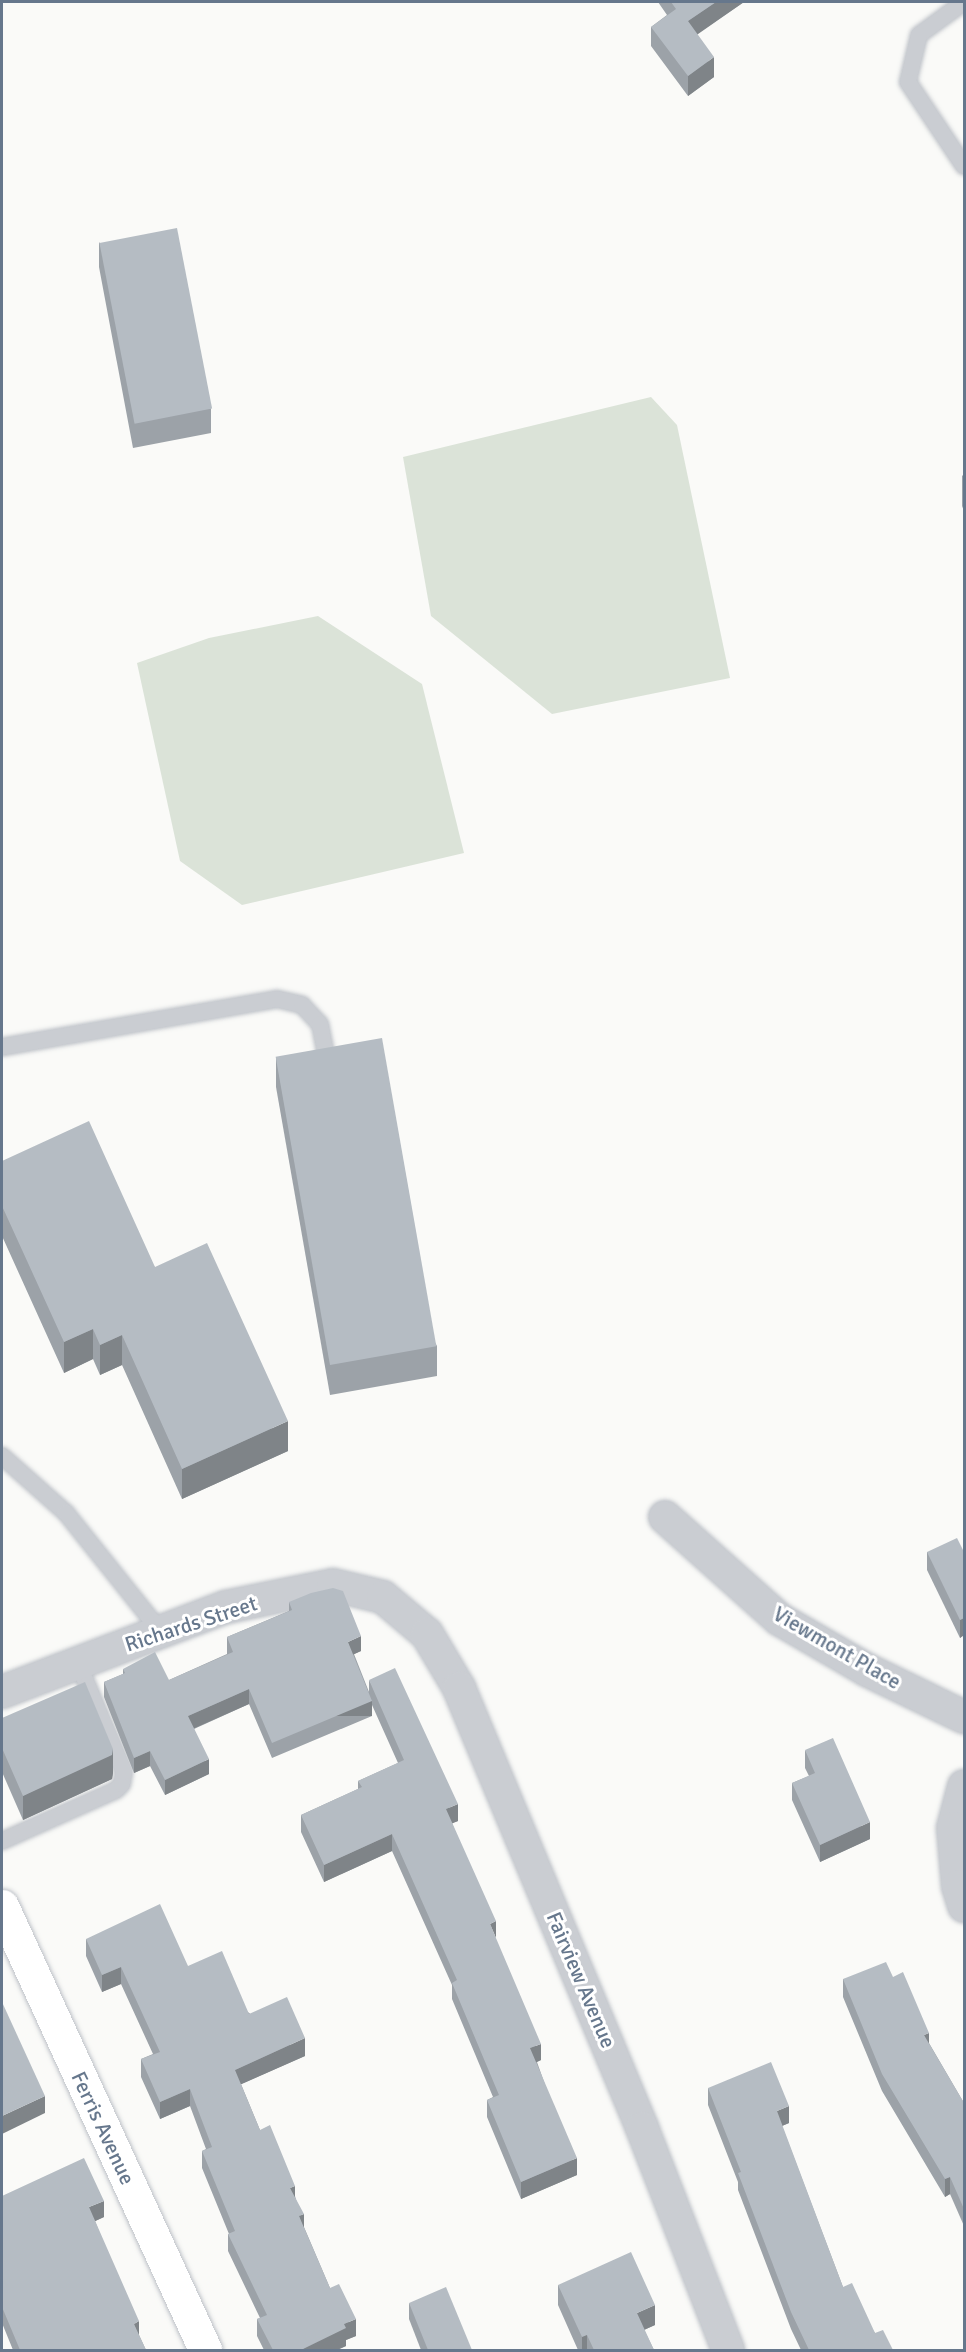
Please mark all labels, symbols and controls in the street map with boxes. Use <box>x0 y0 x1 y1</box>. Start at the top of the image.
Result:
street label: Richards Street <box>122 1591 260 1657</box>
street label: Viewmont Place <box>769 1601 905 1695</box>
street label: Fairview Avenue <box>541 1908 621 2052</box>
street label: Ferris Avenue <box>66 2067 140 2189</box>

